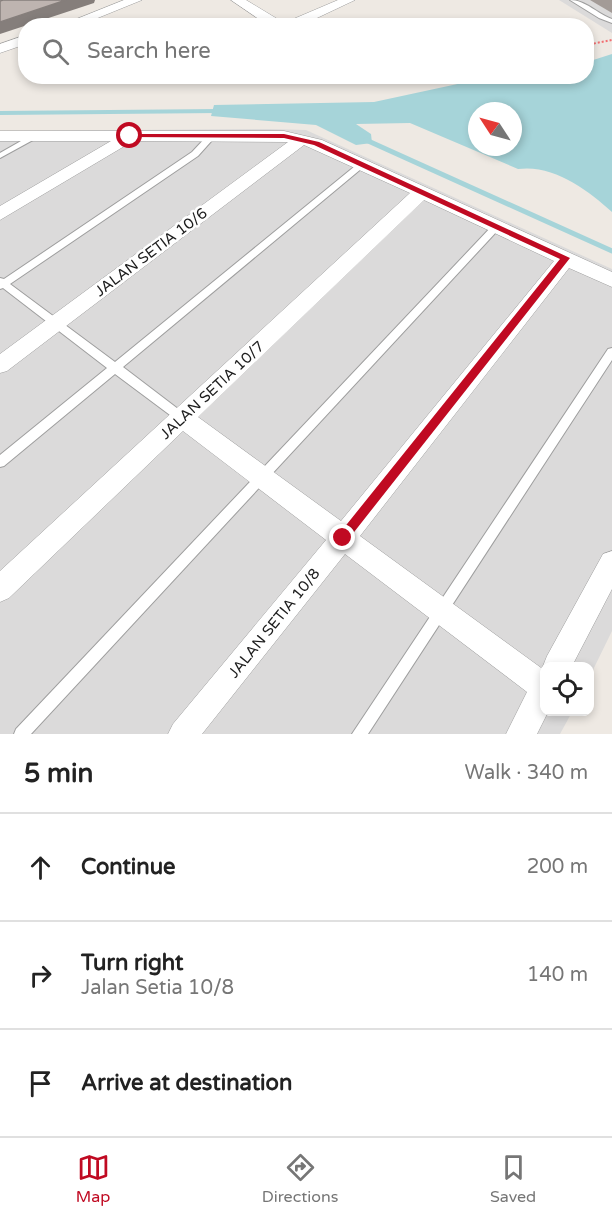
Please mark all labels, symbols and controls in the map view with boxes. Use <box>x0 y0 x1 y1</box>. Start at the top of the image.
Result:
search box <box>18 18 594 84</box>
icon: search <box>39 35 72 68</box>
text: Search here <box>87 38 211 64</box>
north arrow <box>468 102 522 156</box>
route start <box>116 122 142 148</box>
street label: JALAN SETIA 10/6 <box>91 204 211 300</box>
street label: JALAN SETIA 10/7 <box>156 337 268 443</box>
route end <box>329 524 355 550</box>
street label: JALAN SETIA 10/8 <box>224 565 324 681</box>
map controls <box>540 662 594 716</box>
button: locate <box>540 662 594 716</box>
text: 5 min <box>24 758 93 789</box>
text: Walk · 340 m <box>465 761 588 785</box>
icon: ahead <box>24 851 57 884</box>
text: Continue <box>81 854 176 880</box>
text: 200 m <box>527 855 588 879</box>
text: Turn right <box>81 950 183 976</box>
icon: right <box>24 959 57 992</box>
text: 140 m <box>527 963 588 987</box>
text: Jalan Setia 10/8 <box>81 976 234 1000</box>
icon: arrive <box>24 1067 57 1100</box>
text: Arrive at destination <box>81 1070 292 1096</box>
tab: Map <box>76 1151 110 1207</box>
tab: Directions <box>262 1151 338 1207</box>
tab: Saved <box>490 1151 536 1207</box>

